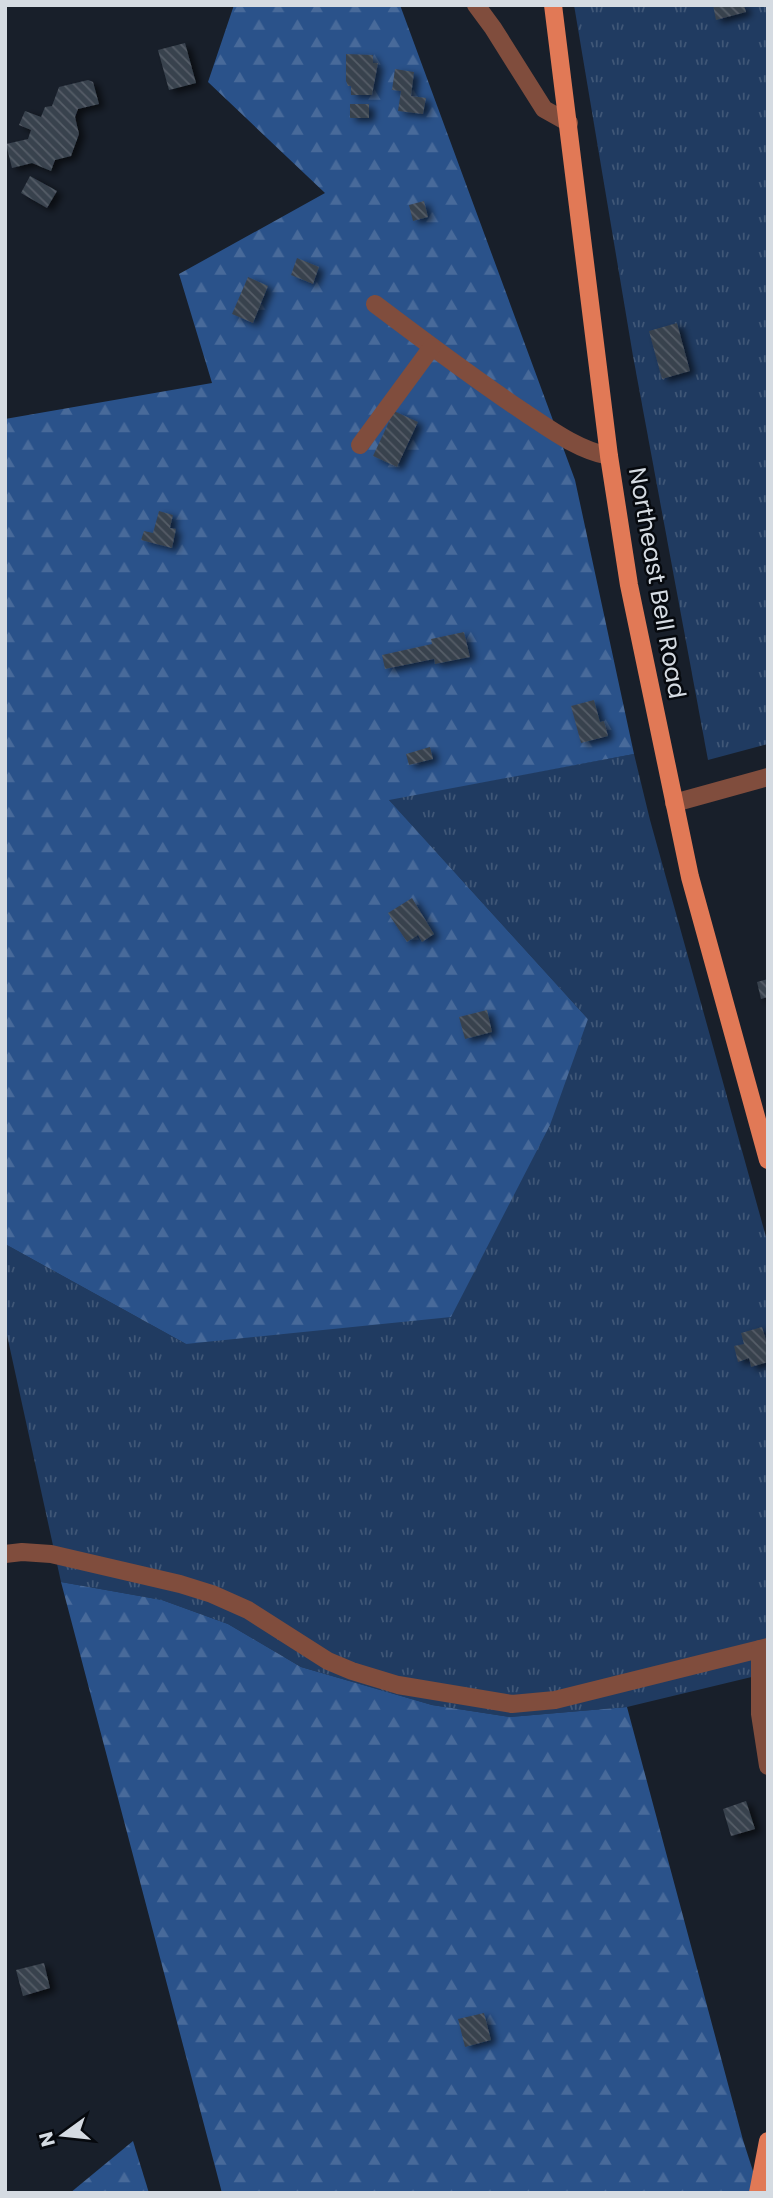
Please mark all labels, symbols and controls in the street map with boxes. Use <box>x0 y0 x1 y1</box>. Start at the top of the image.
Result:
street label: Northeast Bell Road <box>621 465 694 701</box>
north arrow <box>28 2100 98 2170</box>
text: N <box>32 2129 62 2150</box>

